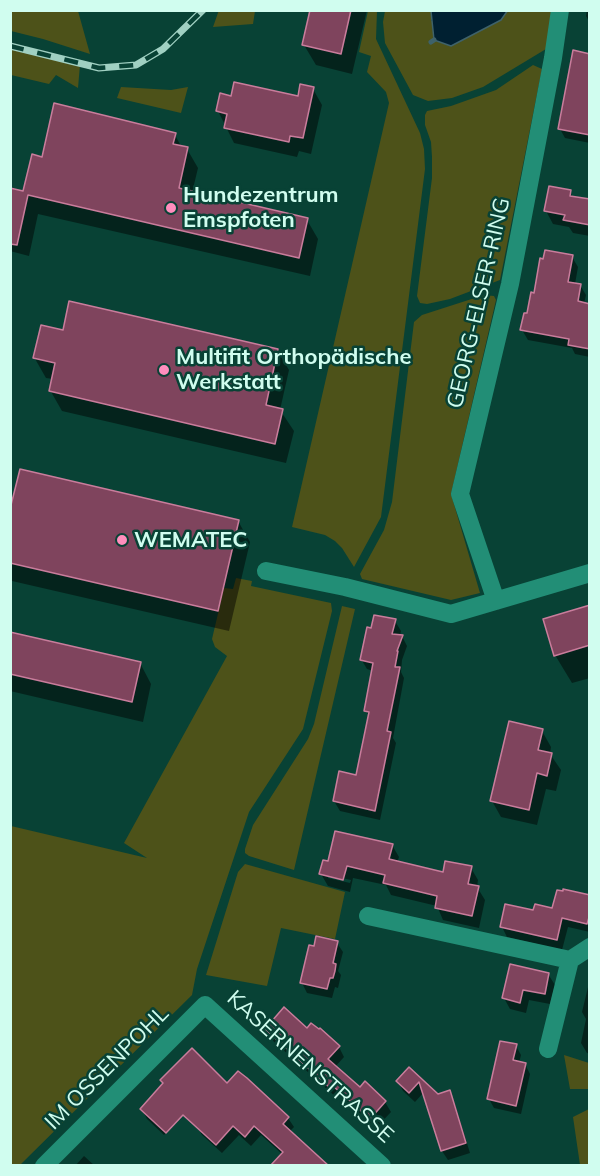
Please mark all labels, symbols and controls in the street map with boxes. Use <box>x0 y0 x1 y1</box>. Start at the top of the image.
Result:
place label: Hundezentrum Emspfoten <box>183 182 338 234</box>
street label: GEORG-ELSER-RING <box>442 195 516 411</box>
marker: Hundezentrum Emspfoten <box>164 201 178 215</box>
place label: Multifit Orthopädische Werkstatt <box>176 344 412 396</box>
marker: Multifit Orthopädische Werkstatt <box>157 363 171 377</box>
place label: WEMATEC <box>134 527 247 553</box>
marker: WEMATEC <box>115 533 129 547</box>
street label: KASERNENSTRASSE <box>221 985 399 1149</box>
street label: IM OSSENPOHL <box>40 1001 174 1135</box>

